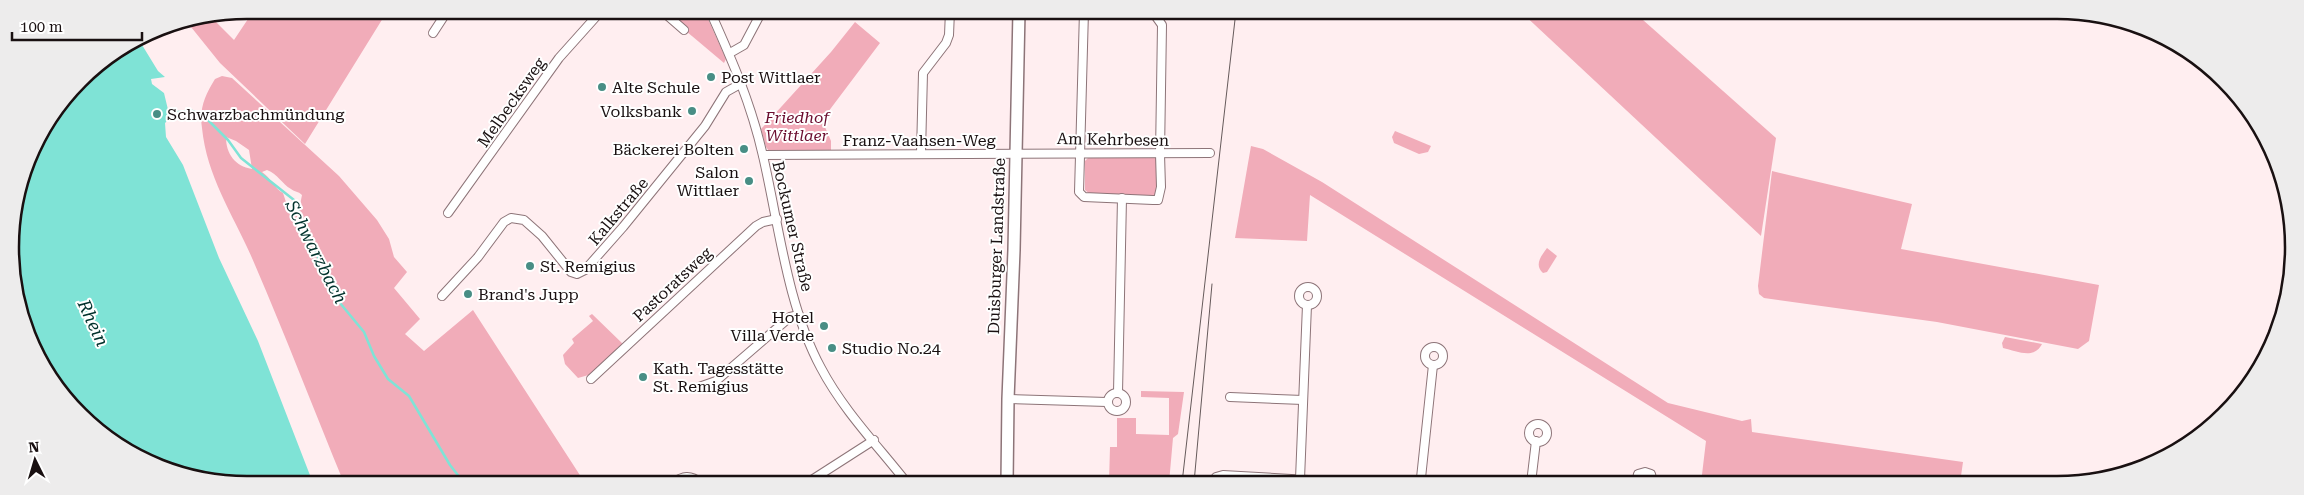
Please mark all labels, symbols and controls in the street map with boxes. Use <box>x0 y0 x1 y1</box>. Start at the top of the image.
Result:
scale bar <box>12 10 142 42</box>
text: 100 m <box>20 18 63 36</box>
street label: Melbecksweg <box>474 53 550 151</box>
place label: Post Wittlaer <box>721 68 821 87</box>
marker: Post Wittlaer <box>705 71 717 83</box>
place label: Alte Schule <box>612 78 700 97</box>
marker: Alte Schule <box>596 81 608 93</box>
place label: Volksbank <box>600 102 682 121</box>
place label: Schwarzbachmündung <box>167 105 345 124</box>
marker: Volksbank <box>686 105 698 117</box>
marker: Schwarzbachmündung <box>151 108 163 120</box>
park label: Friedhof Wittlaer <box>764 108 831 145</box>
street label: Am Kehrbesen <box>1057 129 1169 150</box>
street label: Franz-Vaahsen-Weg <box>842 131 996 150</box>
place label: Bäckerei Bolten <box>613 140 734 159</box>
marker: Bäckerei Bolten <box>738 143 750 155</box>
street label: Duisburger Landstraße <box>984 157 1009 335</box>
street label: Bockumer Straße <box>768 159 817 293</box>
place label: Salon Wittlaer <box>677 163 739 200</box>
street label: Kalkstraße <box>585 173 652 249</box>
marker: Salon Wittlaer <box>743 175 755 187</box>
water label: Schwarzbach <box>281 196 352 307</box>
street label: Pastoratsweg <box>629 242 716 326</box>
place label: St. Remigius <box>540 257 636 276</box>
marker: St. Remigius <box>524 260 536 272</box>
place label: Brand's Jupp <box>478 285 579 304</box>
marker: Brand's Jupp <box>462 288 474 300</box>
water label: Rhein <box>73 295 113 349</box>
place label: Hotel Villa Verde <box>731 308 814 345</box>
marker: Hotel Villa Verde <box>818 320 830 332</box>
place label: Studio No.24 <box>842 339 941 358</box>
marker: Studio No.24 <box>826 342 838 354</box>
place label: Kath. Tagesstätte St. Remigius <box>653 359 784 396</box>
marker: Kath. Tagesstätte St. Remigius <box>637 371 649 383</box>
north arrow <box>10 435 60 485</box>
text: N <box>28 439 40 455</box>

